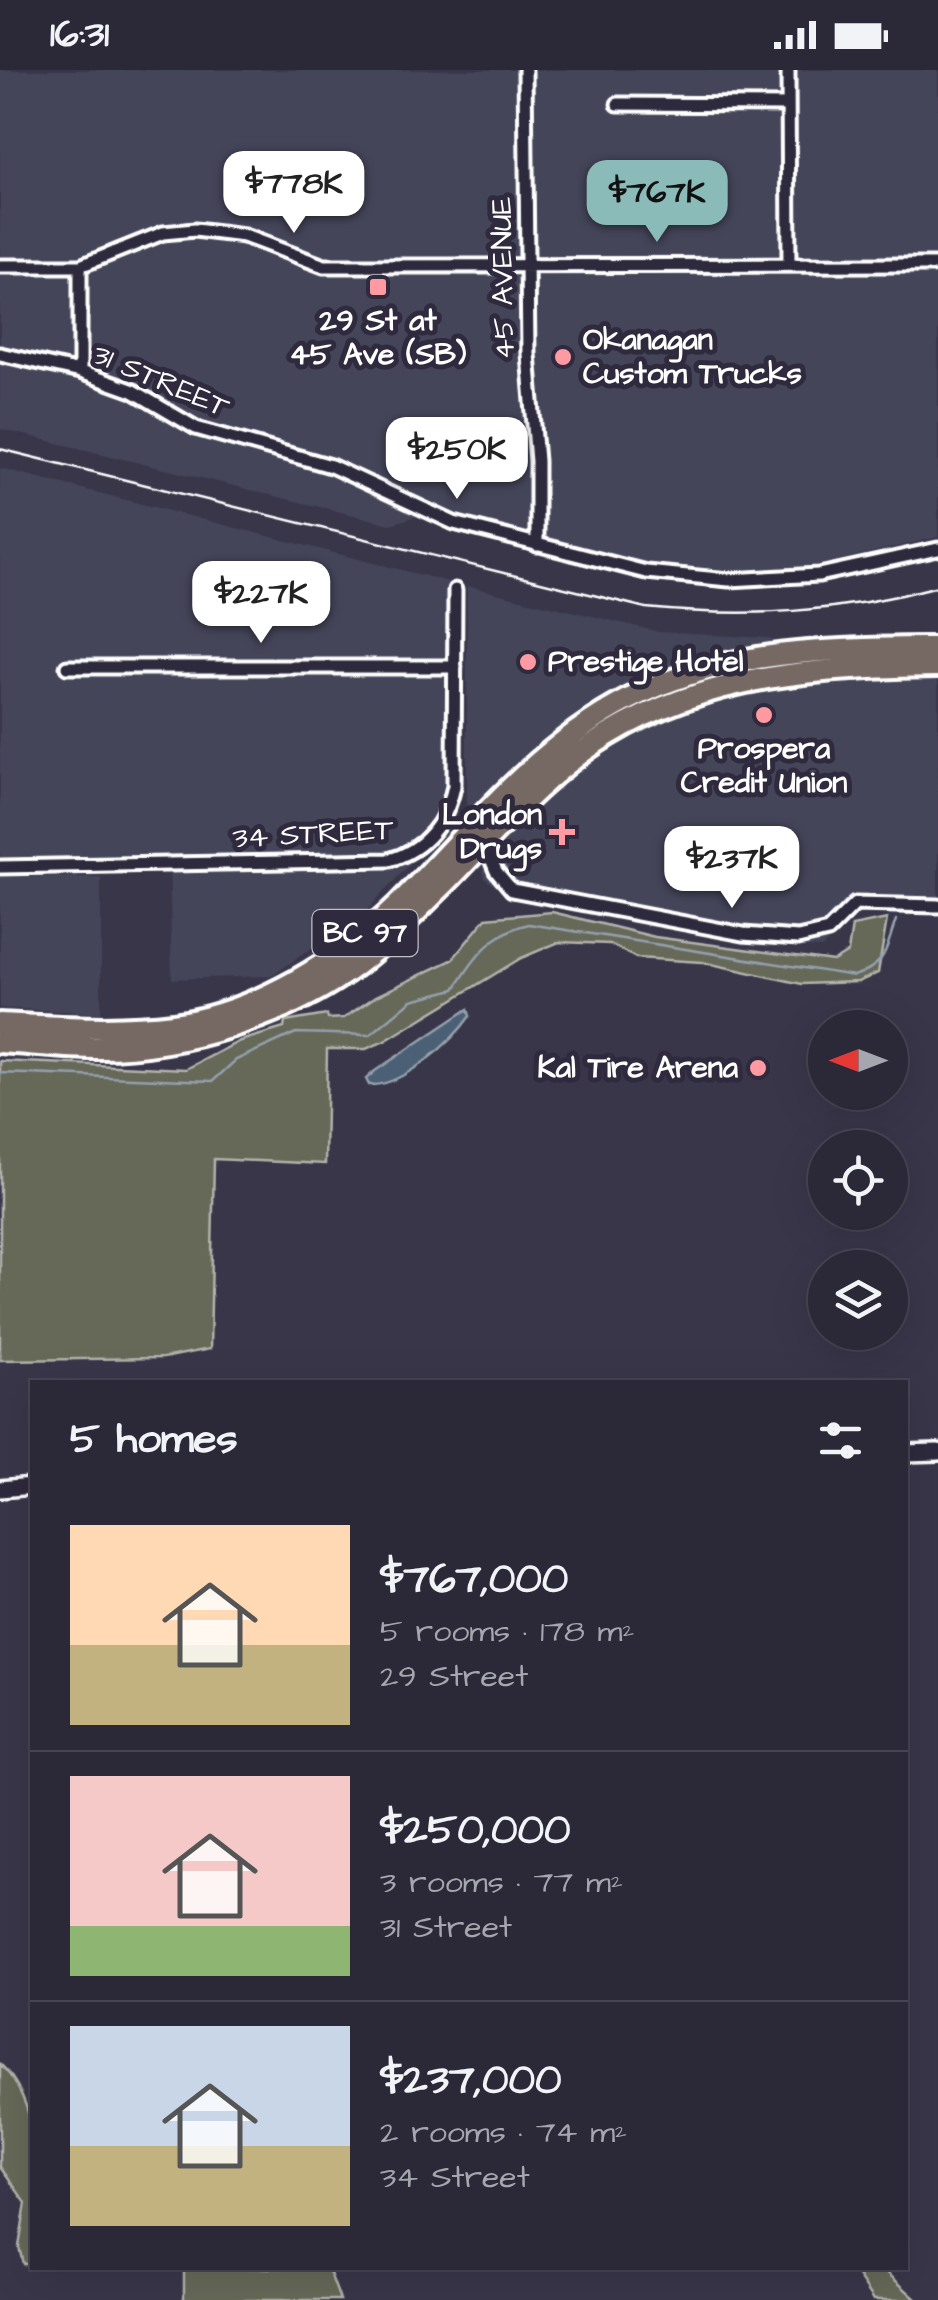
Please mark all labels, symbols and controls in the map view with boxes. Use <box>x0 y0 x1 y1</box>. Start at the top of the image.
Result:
text: 16:31 <box>50 9 109 61</box>
pin: $778K <box>224 151 364 236</box>
pin: $767K <box>587 160 727 245</box>
text: $778K <box>245 161 343 206</box>
text: $767K <box>609 170 705 215</box>
street label: 45 AVENUE <box>481 196 525 360</box>
marker: 29 St at 45 Ave (SB) <box>367 276 389 298</box>
place label: 29 St at 45 Ave (SB) <box>290 300 467 376</box>
place label: Okanagan Custom Trucks <box>583 319 802 395</box>
street label: 31 STREET <box>86 333 236 429</box>
marker: Okanagan Custom Trucks <box>552 346 574 368</box>
pin: $250K <box>387 417 527 502</box>
text: $250K <box>408 427 506 472</box>
pin: $227K <box>191 561 331 646</box>
text: $227K <box>214 571 308 616</box>
place label: Prestige Hotel <box>548 641 744 685</box>
marker: Prestige Hotel <box>517 651 539 673</box>
marker: Prospera Credit Union <box>753 704 775 726</box>
place label: Prospera Credit Union <box>681 728 847 804</box>
place label: London Drugs <box>442 794 542 872</box>
street label: 34 STREET <box>231 809 395 859</box>
marker: London Drugs <box>551 821 573 843</box>
pin: $237K <box>662 826 802 911</box>
text: $237K <box>686 836 778 881</box>
road number: BC 97 <box>312 910 418 956</box>
north arrow <box>808 1010 908 1110</box>
map controls <box>808 1010 908 1350</box>
place label: Kal Tire Arena <box>538 1047 739 1089</box>
marker: Kal Tire Arena <box>747 1057 769 1079</box>
button: locate <box>808 1130 908 1230</box>
button: layers <box>808 1250 908 1350</box>
text: 5 homes <box>70 1411 237 1469</box>
icon: filters <box>813 1413 868 1468</box>
text: $767,000 <box>380 1551 568 1609</box>
icon: home <box>150 1565 270 1685</box>
text: 5 rooms · 178 m² <box>380 1609 634 1654</box>
text: 29 Street <box>380 1654 528 1699</box>
text: $250,000 <box>380 1802 571 1860</box>
icon: home <box>150 1816 270 1936</box>
text: 3 rooms · 77 m² <box>380 1860 623 1905</box>
text: 31 Street <box>380 1905 512 1950</box>
text: $237,000 <box>380 2052 562 2110</box>
icon: home <box>150 2066 270 2186</box>
text: 2 rooms · 74 m² <box>380 2110 627 2155</box>
text: 34 Street <box>380 2155 530 2200</box>

